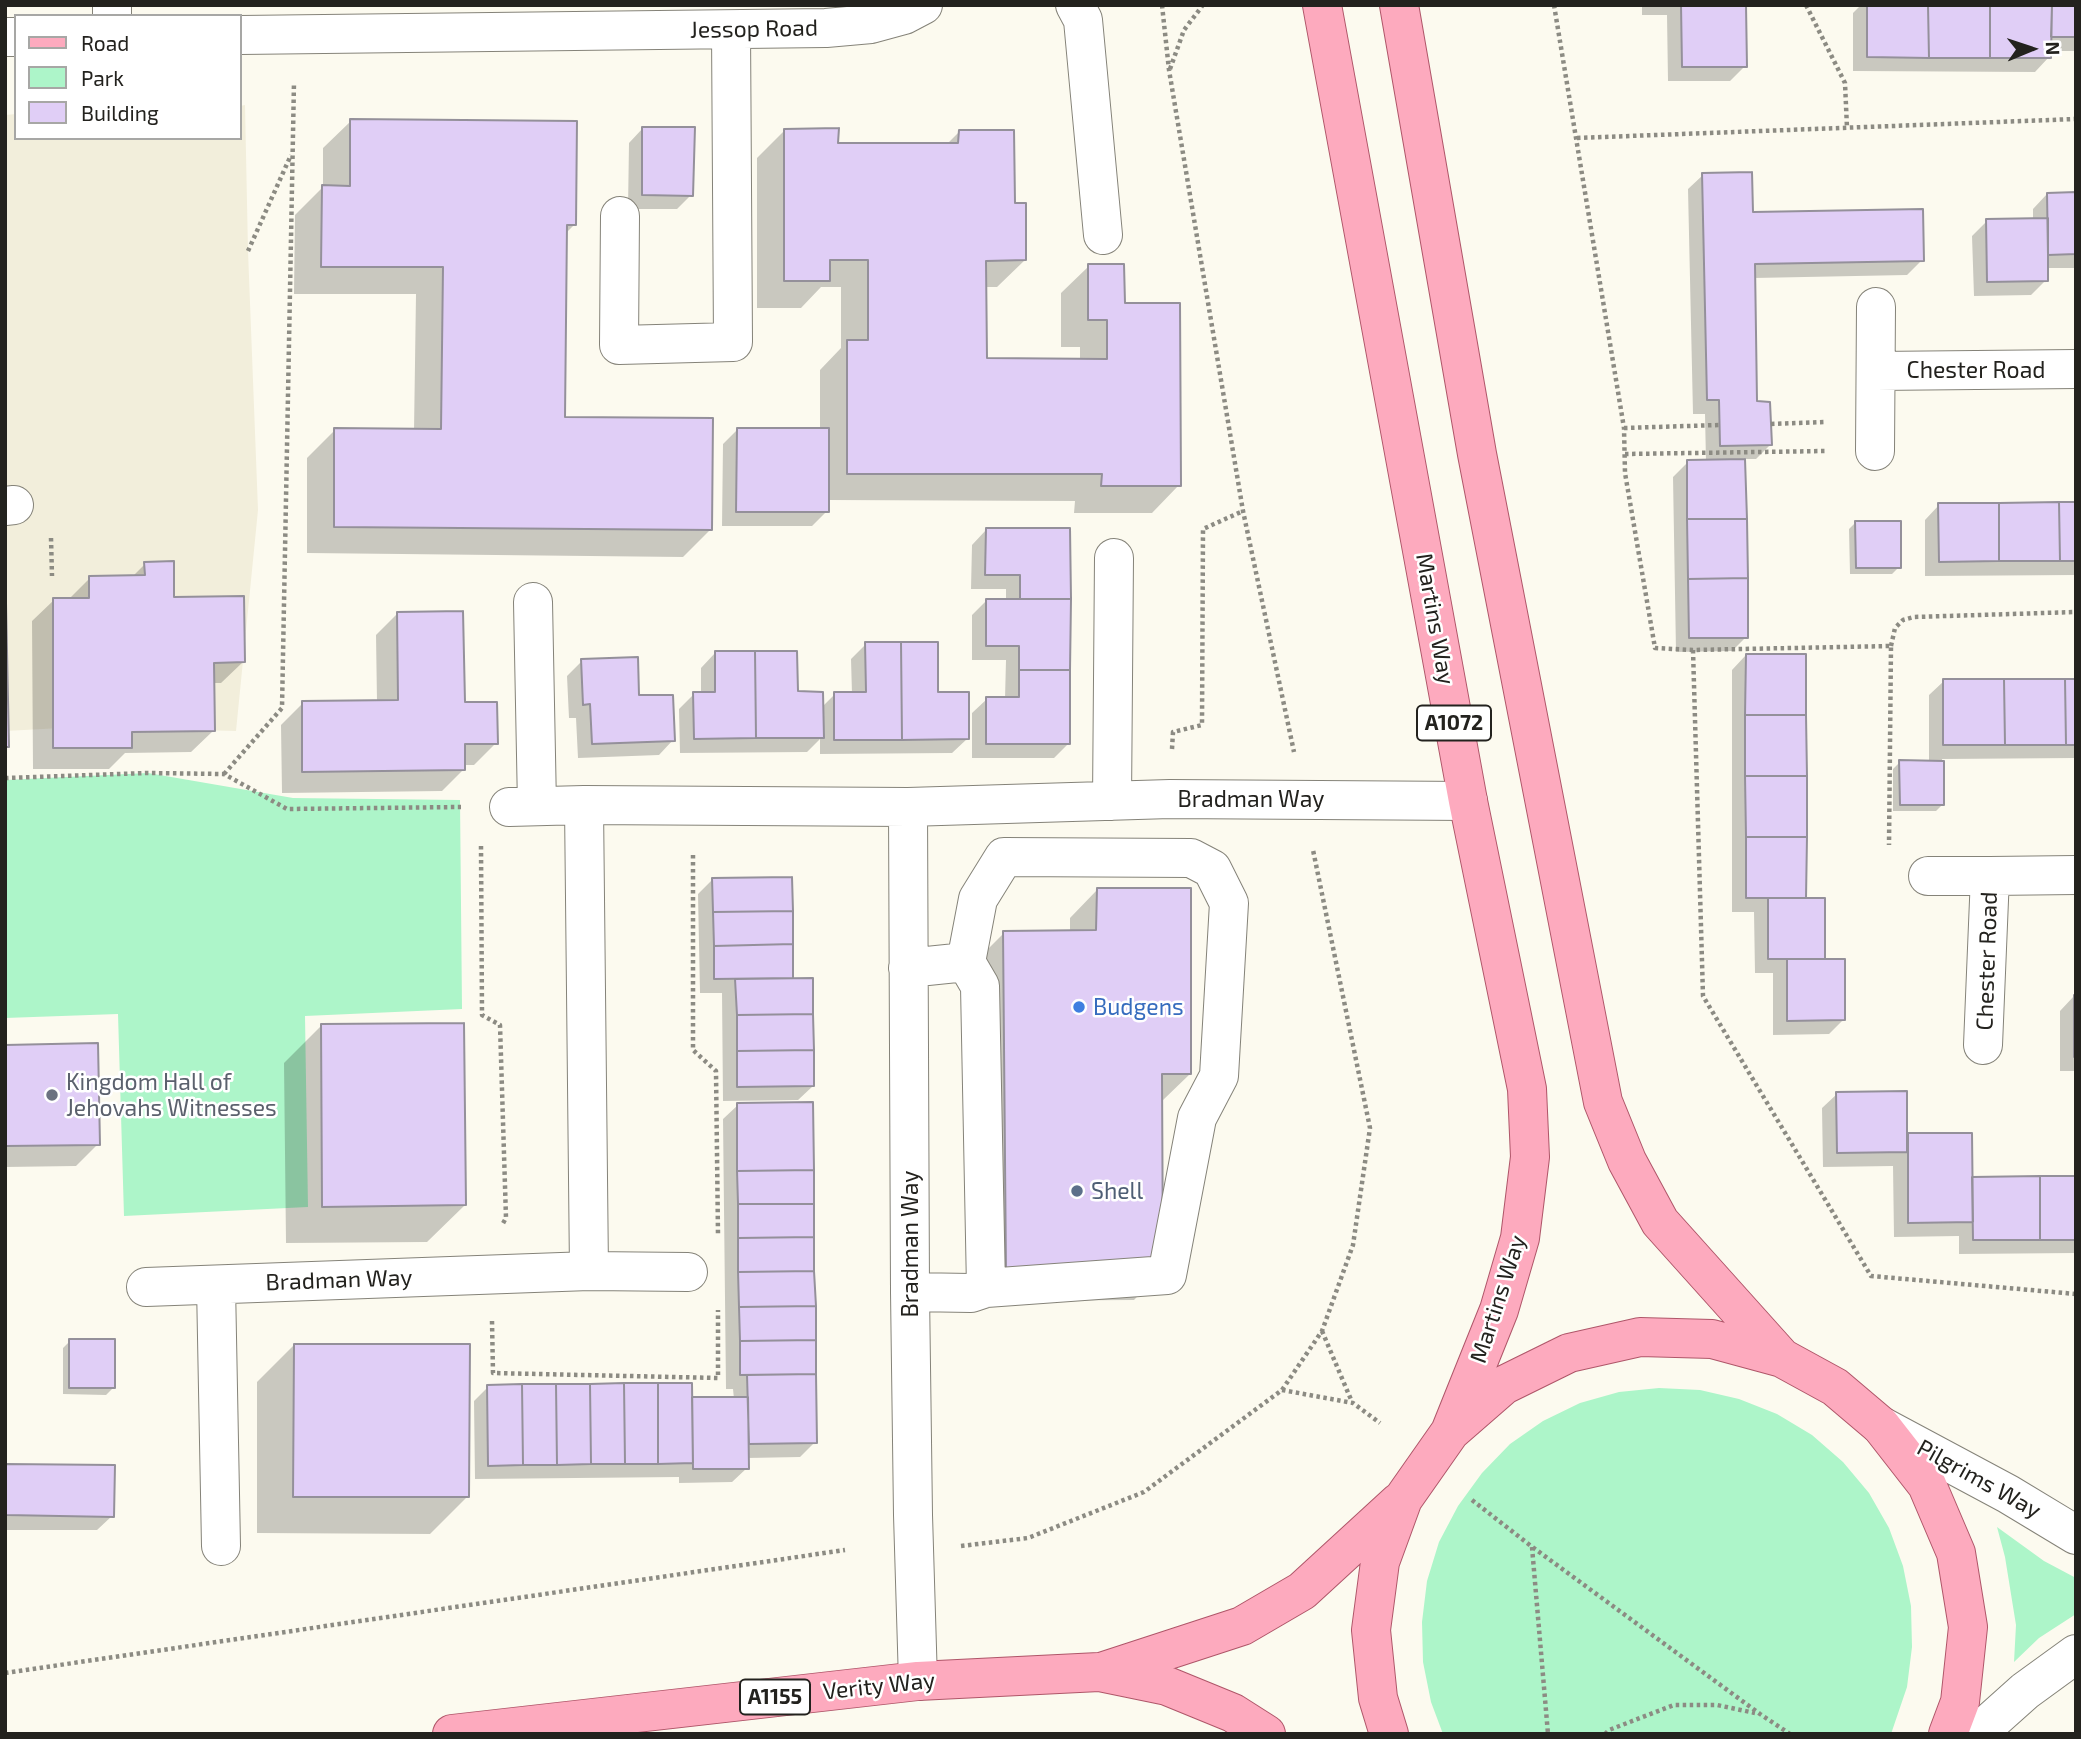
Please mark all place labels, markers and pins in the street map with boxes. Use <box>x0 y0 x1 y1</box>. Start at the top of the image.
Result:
place label: Budgens <box>1093 993 1184 1021</box>
marker: Budgens <box>1071 999 1087 1015</box>
place label: Kingdom Hall of Jehovahs Witnesses <box>66 1068 277 1122</box>
marker: Kingdom Hall of Jehovahs Witnesses <box>44 1087 60 1103</box>
place label: Shell <box>1091 1177 1143 1205</box>
marker: Shell <box>1069 1183 1085 1199</box>

